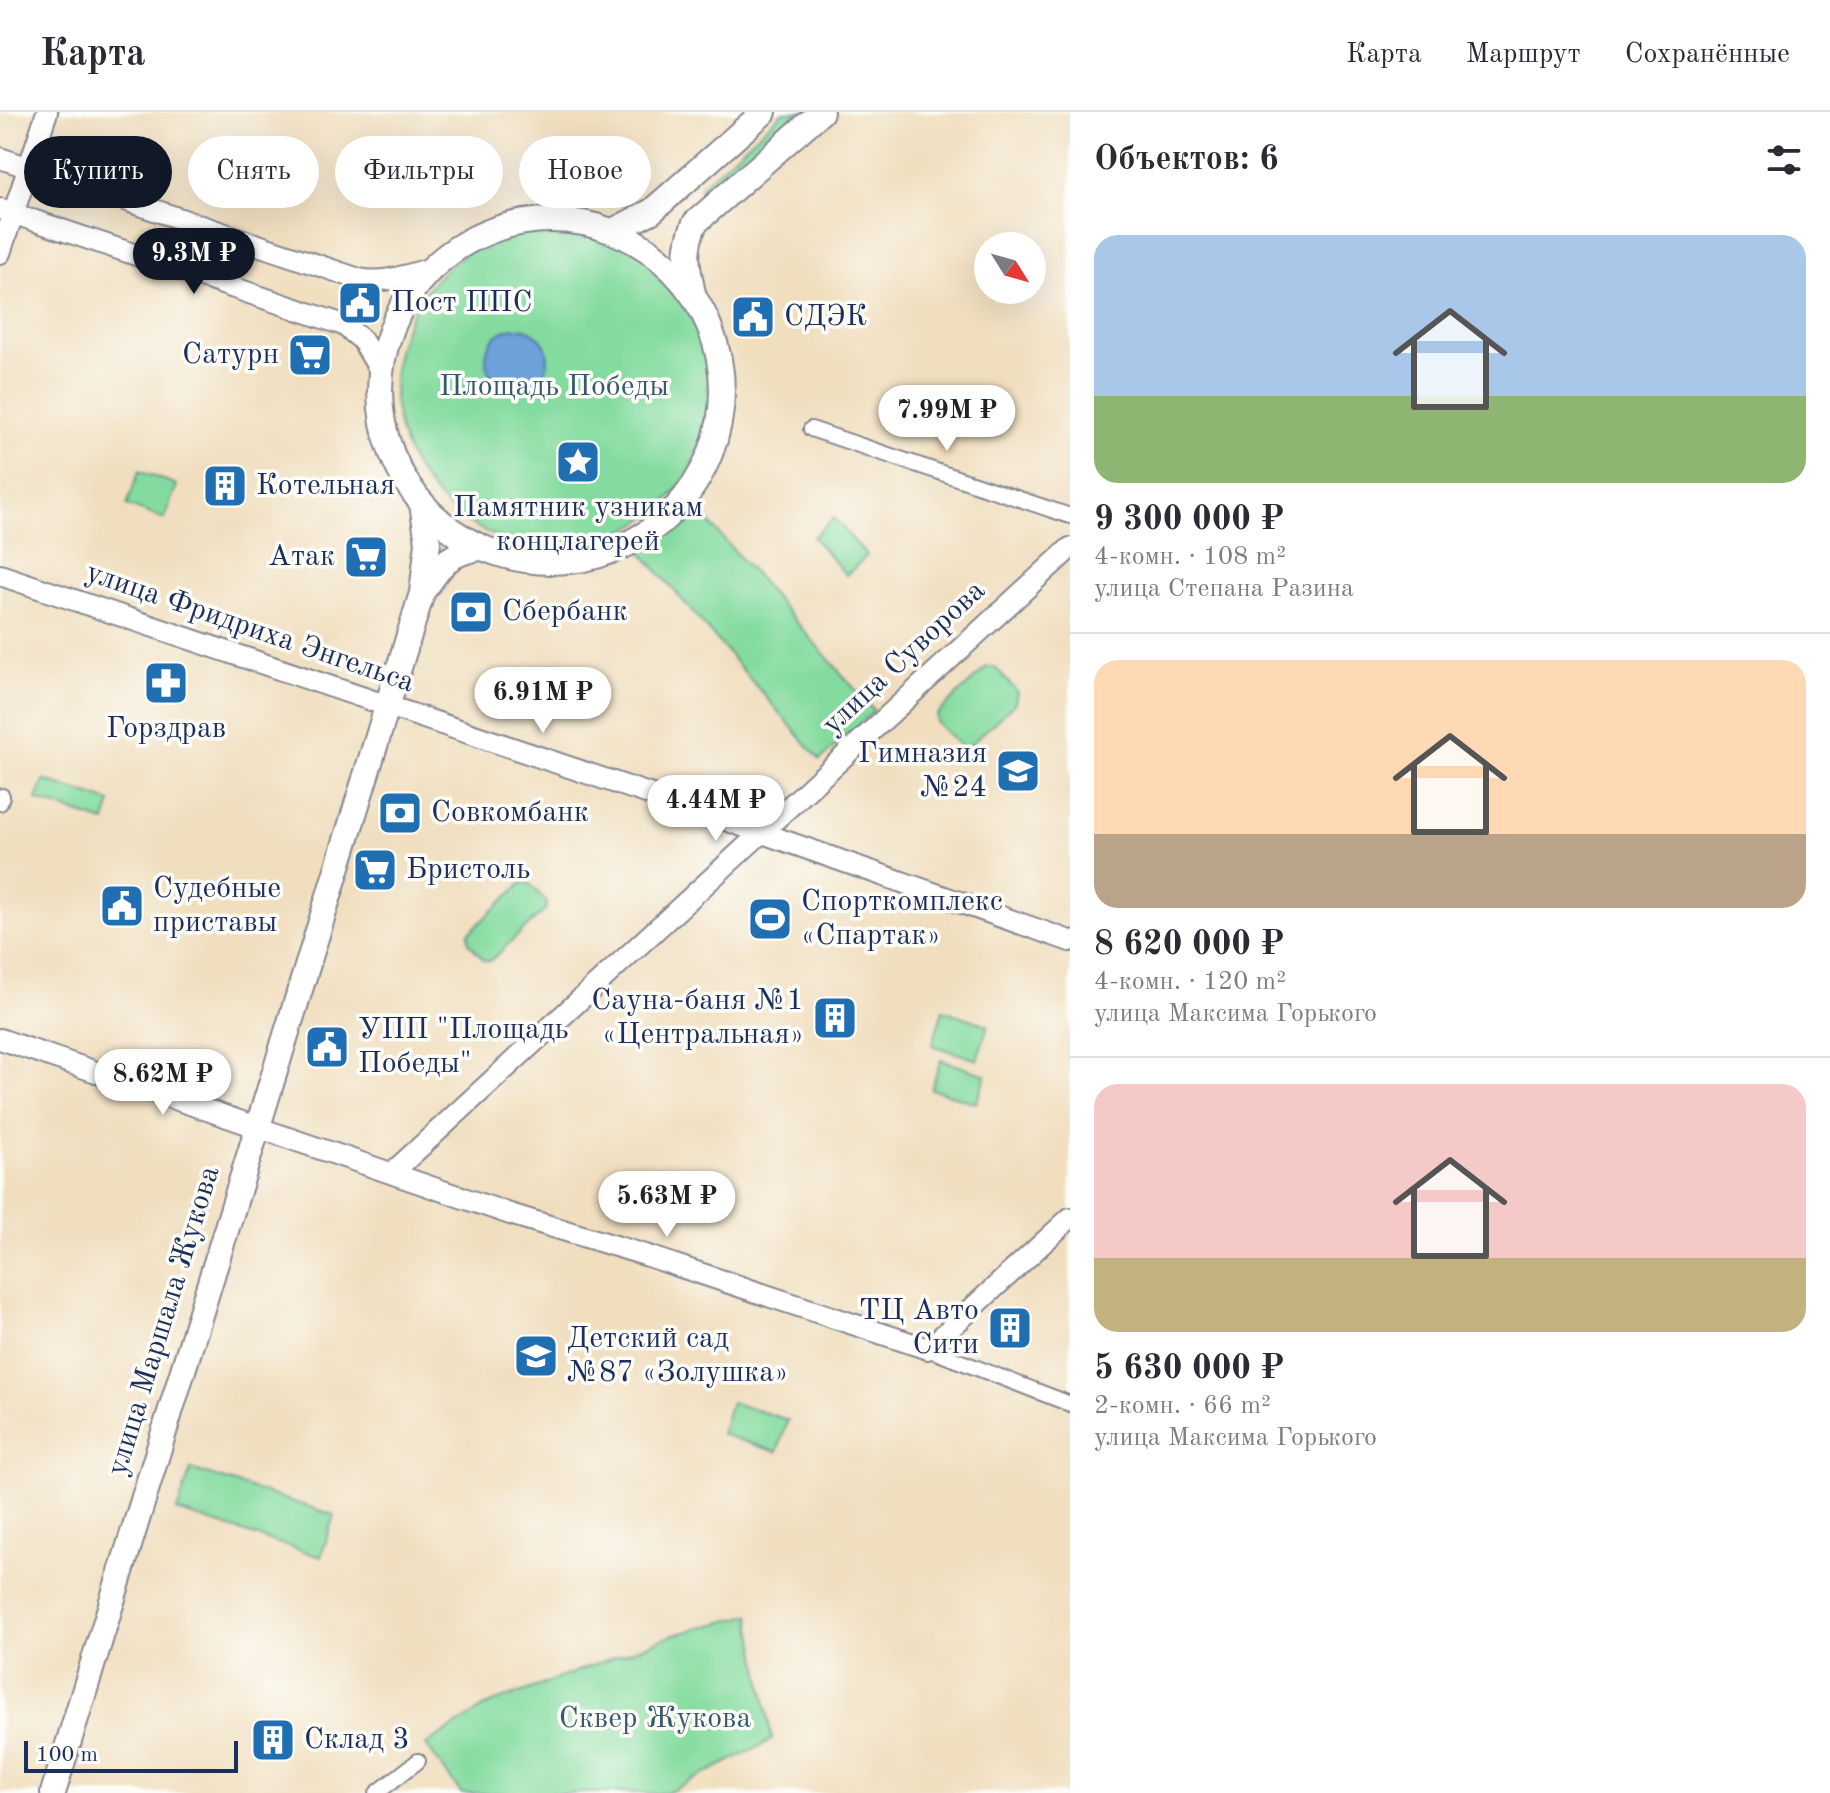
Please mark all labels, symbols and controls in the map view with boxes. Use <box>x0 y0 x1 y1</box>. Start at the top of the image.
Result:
text: Карта <box>40 36 146 74</box>
text: Карта <box>1346 41 1422 69</box>
text: Маршрут <box>1466 41 1581 69</box>
text: Сохранённые <box>1625 41 1790 69</box>
chip: Купить <box>24 136 172 208</box>
chip: Снять <box>188 136 319 208</box>
chip: Фильтры <box>335 136 503 208</box>
chip: Новое <box>519 136 651 208</box>
icon: filters <box>1762 138 1806 182</box>
text: Объектов: 6 <box>1094 143 1279 177</box>
pin: 9.3M ₽ <box>129 228 259 296</box>
north arrow <box>974 232 1046 304</box>
map controls <box>974 232 1046 304</box>
text: 9.3M ₽ <box>151 241 237 267</box>
public building icon: Пост ППС <box>336 279 384 327</box>
icon: home <box>1378 287 1522 431</box>
place label: Пост ППС <box>391 288 533 318</box>
public building icon: СДЭК <box>729 293 777 341</box>
place label: СДЭК <box>784 302 867 332</box>
supermarket icon: Сатурн <box>286 331 334 379</box>
place label: Сатурн <box>182 340 279 370</box>
park label: Площадь Победы <box>439 372 669 402</box>
pin: 7.99M ₽ <box>873 385 1021 453</box>
text: 7.99M ₽ <box>896 398 998 424</box>
place icon: Памятник узникам концлагерей <box>554 438 602 486</box>
building icon: Котельная <box>201 462 249 510</box>
place label: Котельная <box>256 471 395 501</box>
place label: Памятник узникам концлагерей <box>453 493 703 557</box>
text: 9 300 000 ₽ <box>1094 503 1284 537</box>
supermarket icon: Атак <box>342 533 390 581</box>
place label: Атак <box>268 542 335 572</box>
text: 4-комн. · 108 m² <box>1094 544 1286 570</box>
street label: улица Фридриха Энгельса <box>82 558 418 698</box>
street label: улица Суворова <box>817 575 991 741</box>
text: улица Степана Разина <box>1094 576 1354 602</box>
bank icon: Сбербанк <box>447 588 495 636</box>
place label: Сбербанк <box>502 597 628 627</box>
pharmacy icon: Горздрав <box>142 659 190 707</box>
pin: 6.91M ₽ <box>469 667 617 735</box>
text: 6.91M ₽ <box>492 680 594 706</box>
icon: home <box>1378 712 1522 856</box>
place label: Горздрав <box>106 714 226 744</box>
place label: Гимназия №24 <box>858 739 987 803</box>
school or university icon: Гимназия №24 <box>994 747 1042 795</box>
pin: 4.44M ₽ <box>642 775 790 843</box>
text: 4.44M ₽ <box>665 788 767 814</box>
bank icon: Совкомбанк <box>376 789 424 837</box>
place label: Совкомбанк <box>431 798 589 828</box>
supermarket icon: Бристоль <box>351 846 399 894</box>
place label: Бристоль <box>406 855 530 885</box>
place label: Судебные приставы <box>153 874 281 938</box>
public building icon: Судебные приставы <box>98 882 146 930</box>
place label: Спорткомплекс «Спартак» <box>801 887 1003 951</box>
sports icon: Спорткомплекс «Спартак» <box>746 895 794 943</box>
text: 8 620 000 ₽ <box>1094 928 1284 962</box>
text: 4-комн. · 120 m² <box>1094 969 1286 995</box>
place label: Сауна-баня №1 «Центральная» <box>591 986 804 1050</box>
building icon: Сауна-баня №1 «Центральная» <box>811 994 859 1042</box>
text: улица Максима Горького <box>1094 1001 1377 1027</box>
place label: УПП "Площадь Победы" <box>358 1015 569 1079</box>
public building icon: УПП "Площадь Победы" <box>303 1023 351 1071</box>
pin: 8.62M ₽ <box>89 1049 237 1117</box>
text: 8.62M ₽ <box>112 1062 214 1088</box>
icon: home <box>1378 1136 1522 1280</box>
street label: улица Маршала Жукова <box>103 1163 225 1479</box>
pin: 5.63M ₽ <box>593 1171 741 1239</box>
text: 5.63M ₽ <box>616 1184 718 1210</box>
place label: ТЦ Авто Сити <box>859 1296 979 1360</box>
building icon: ТЦ Авто Сити <box>986 1304 1034 1352</box>
place label: Детский сад №87 «Золушка» <box>567 1324 788 1388</box>
school or university icon: Детский сад №87 «Золушка» <box>512 1332 560 1380</box>
text: 5 630 000 ₽ <box>1094 1352 1284 1386</box>
text: 2-комн. · 66 m² <box>1094 1393 1271 1419</box>
text: улица Максима Горького <box>1094 1425 1377 1451</box>
park label: Сквер Жукова <box>559 1704 751 1734</box>
building icon: Склад 3 <box>249 1716 297 1764</box>
place label: Склад 3 <box>304 1725 410 1755</box>
scale bar <box>24 1737 238 1773</box>
text: 100 m <box>36 1744 98 1766</box>

